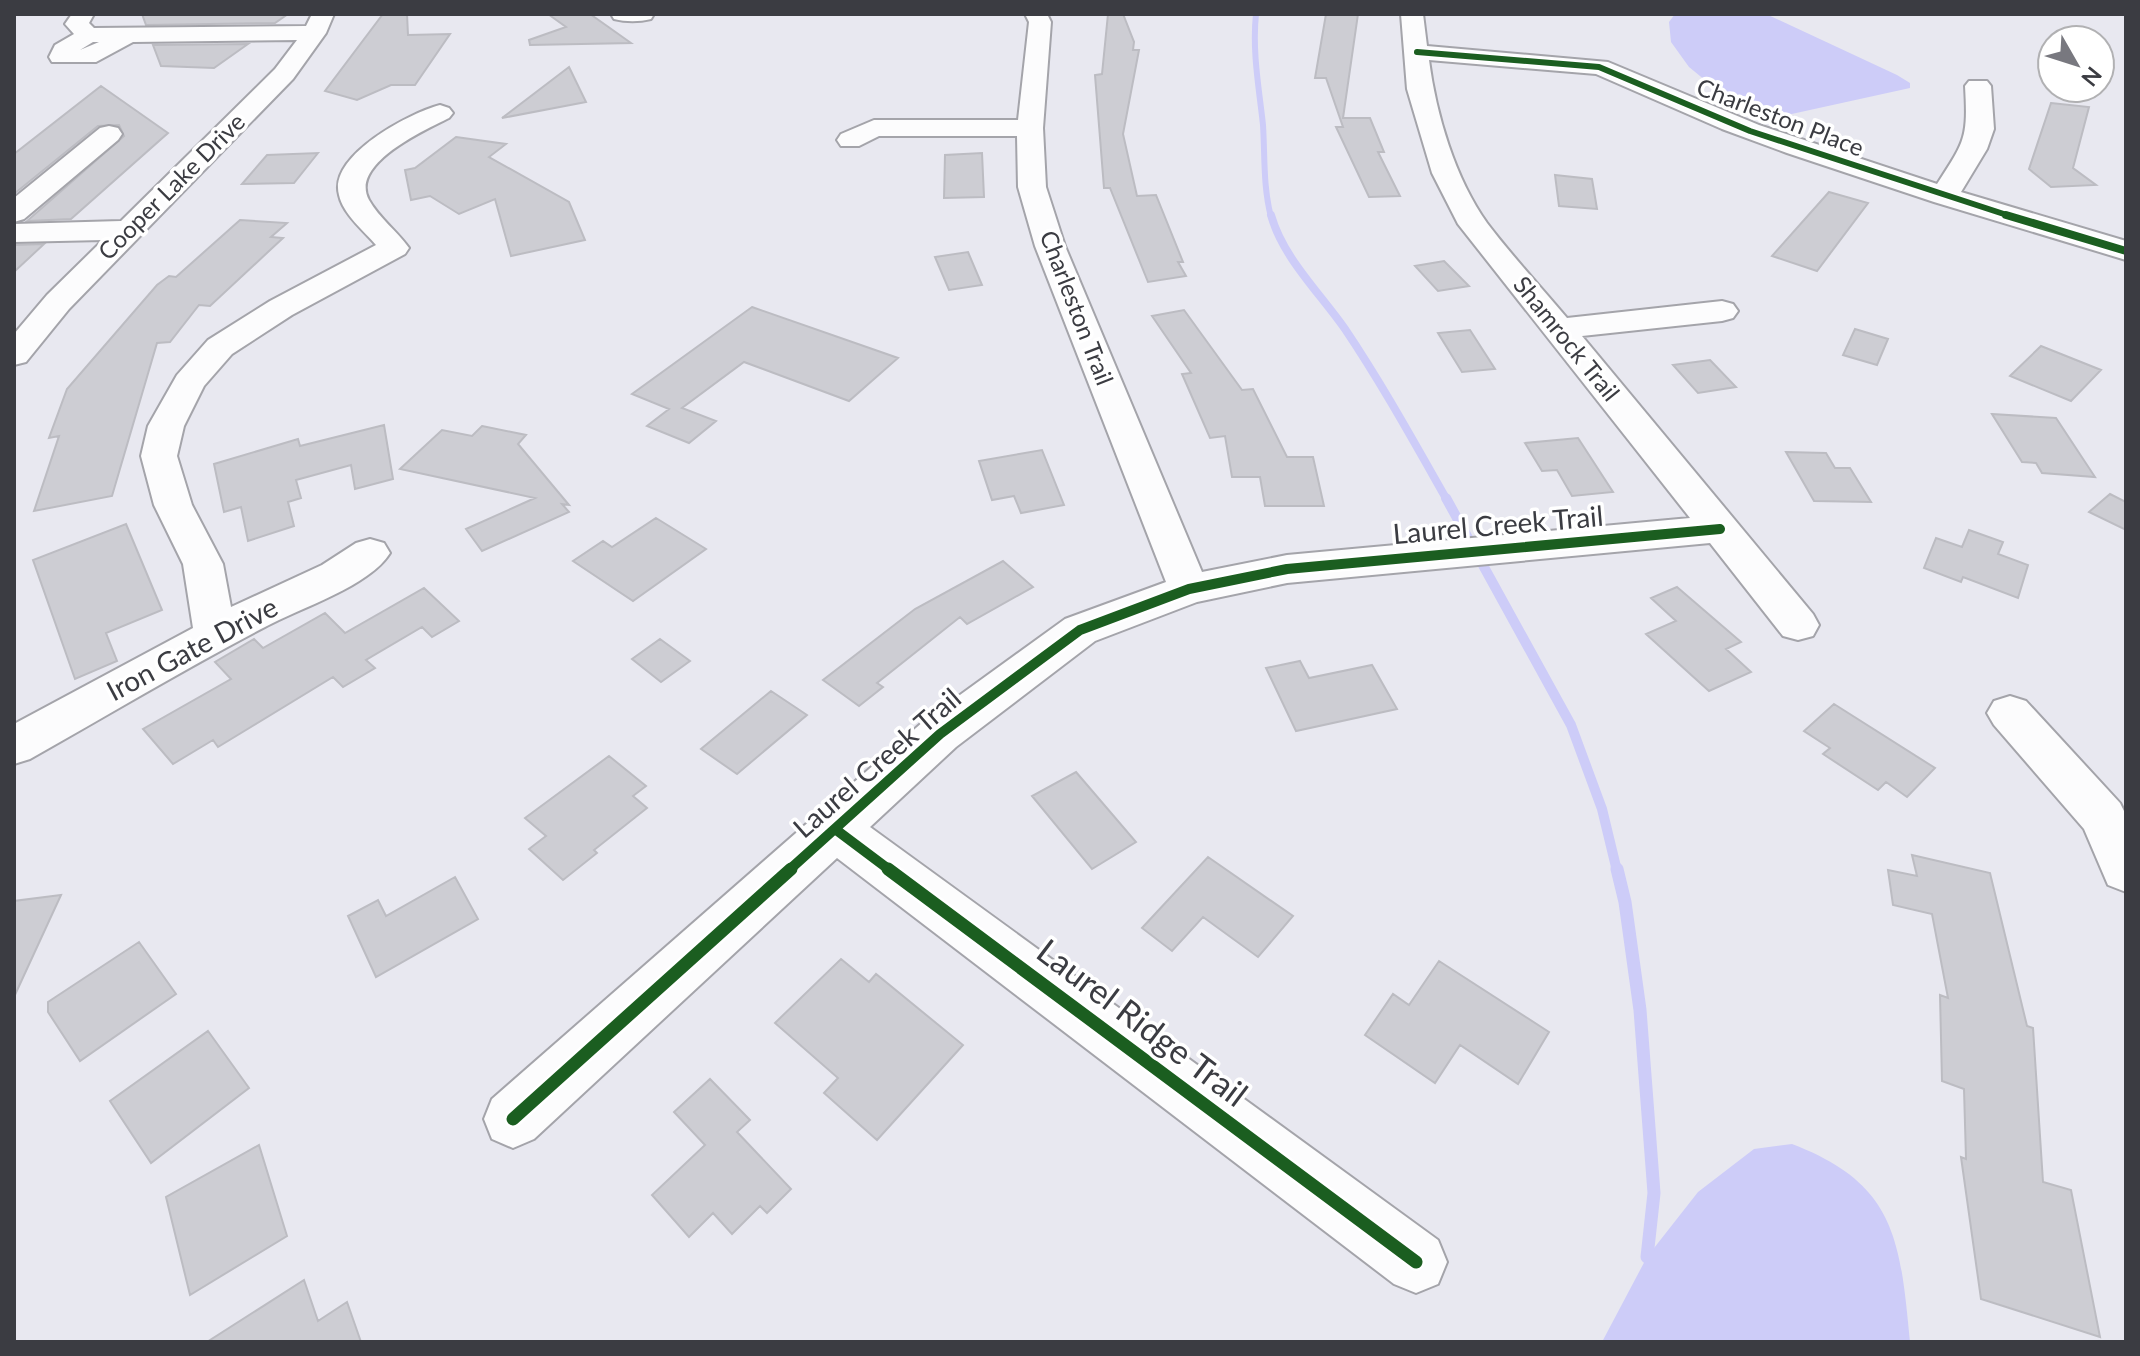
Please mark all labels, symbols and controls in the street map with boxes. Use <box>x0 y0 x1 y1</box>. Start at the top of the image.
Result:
north arrow <box>2036 24 2116 104</box>
text: N <box>2076 62 2108 92</box>
street label: Charleston Place <box>1693 71 1868 162</box>
street label: Cooper Lake Drive <box>92 107 250 265</box>
street label: Charleston Trail <box>1035 226 1120 389</box>
street label: Shamrock Trail <box>1508 270 1626 406</box>
street label: Laurel Creek Trail <box>1391 498 1605 550</box>
street label: Iron Gate Drive <box>100 589 283 707</box>
street label: Laurel Creek Trail <box>786 680 967 844</box>
street label: Laurel Ridge Trail <box>1030 929 1256 1114</box>

